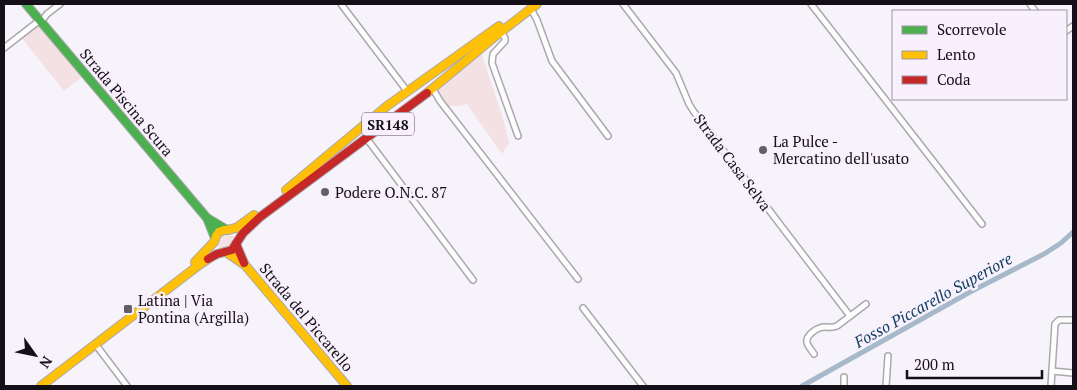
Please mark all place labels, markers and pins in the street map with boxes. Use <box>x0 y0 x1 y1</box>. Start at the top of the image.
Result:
place label: La Pulce - Mercatino dell'usato <box>773 131 909 168</box>
marker: La Pulce - Mercatino dell'usato <box>757 144 769 156</box>
place label: Podere O.N.C. 87 <box>335 182 447 202</box>
marker: Podere O.N.C. 87 <box>319 186 331 198</box>
place label: Latina | Via Pontina (Argilla) <box>138 290 249 327</box>
marker: Latina | Via Pontina (Argilla) <box>122 303 134 315</box>

